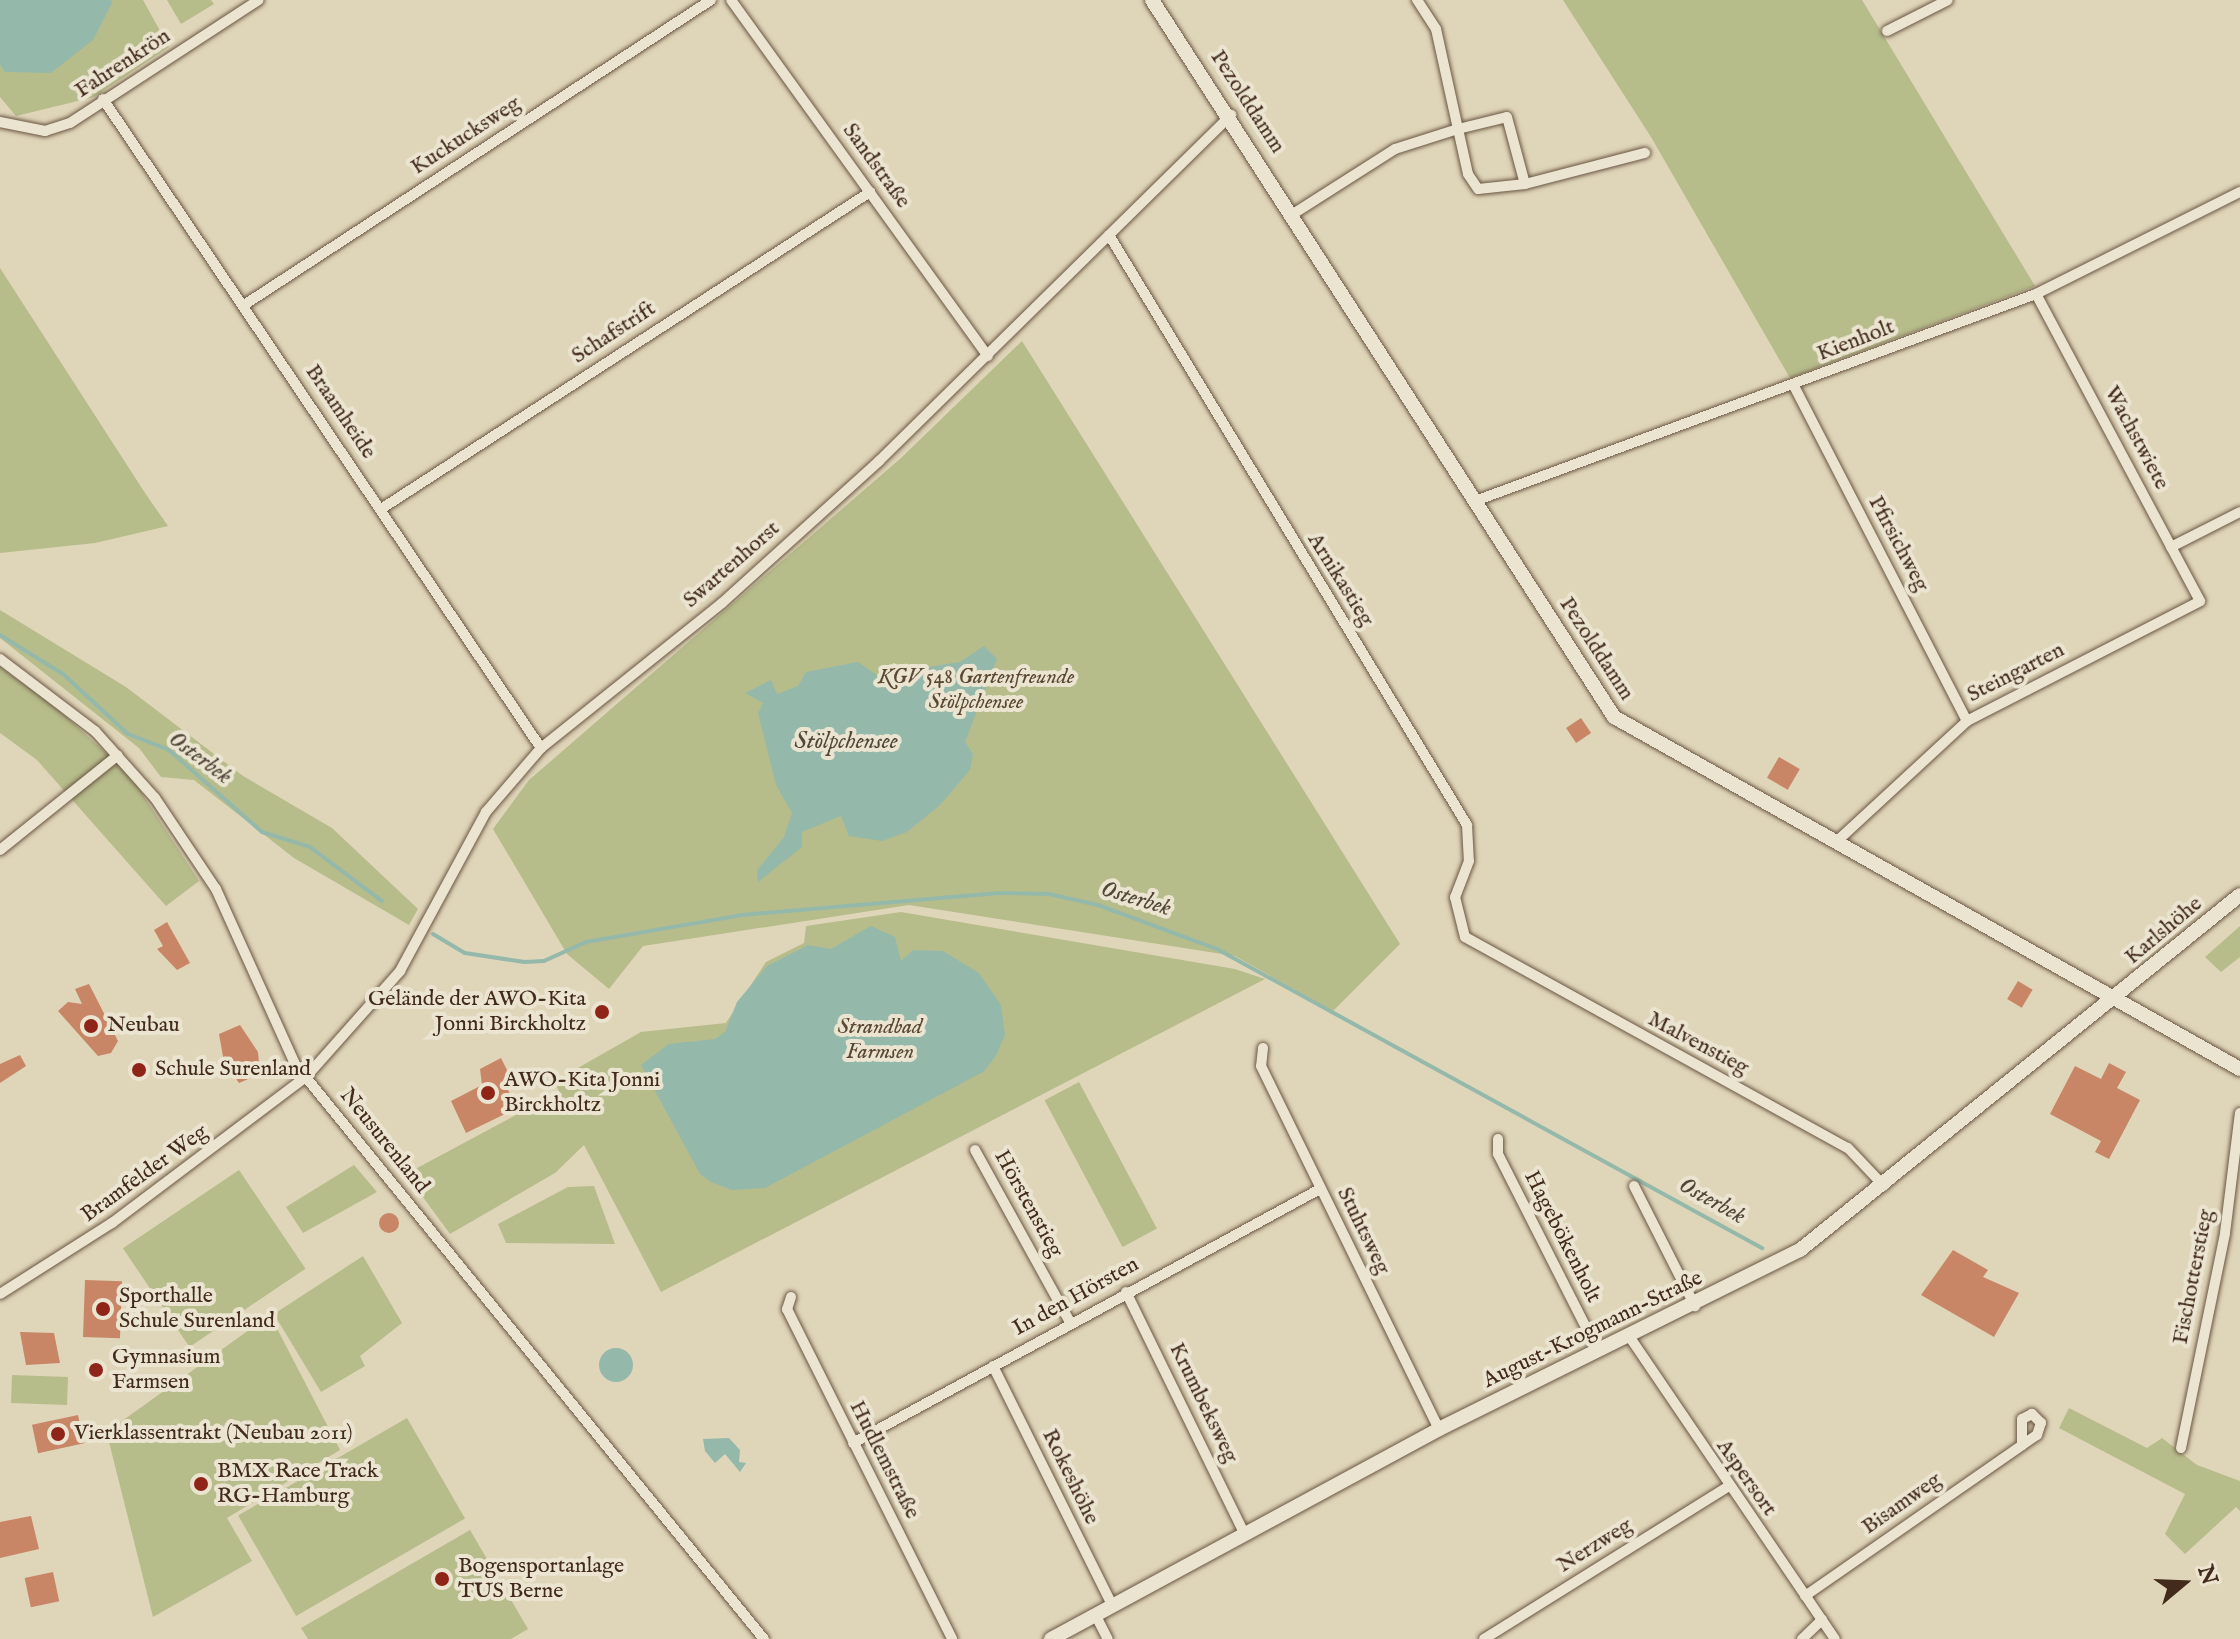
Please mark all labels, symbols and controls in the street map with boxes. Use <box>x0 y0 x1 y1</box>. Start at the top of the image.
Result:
street label: Fahrenkrön <box>70 23 176 105</box>
street label: Pezolddamm <box>1204 46 1290 158</box>
street label: Kuckucksweg <box>406 91 526 181</box>
street label: Sandstraße <box>836 118 916 214</box>
street label: Schafstrift <box>567 296 661 370</box>
street label: Kienholt <box>1814 314 1898 368</box>
street label: Braamheide <box>299 360 381 464</box>
street label: Wachstwiete <box>2098 382 2174 494</box>
street label: Pfirsichweg <box>1862 492 1934 596</box>
street label: Swartenhorst <box>678 516 786 614</box>
street label: Arnikastieg <box>1301 529 1379 631</box>
street label: Pezolddamm <box>1553 593 1639 705</box>
street label: Steingarten <box>1963 637 2069 709</box>
park label: KGV 548 Gartenfreunde Stölpchensee <box>878 664 1074 716</box>
water label: Osterbek <box>163 725 237 791</box>
water label: Stölpchensee <box>794 728 898 756</box>
water label: Osterbek <box>1097 875 1175 923</box>
street label: Karlshöhe <box>2120 891 2208 971</box>
place label: Gelände der AWO-Kita Jonni Birckholtz <box>368 986 586 1038</box>
marker: Gelände der AWO-Kita Jonni Birckholtz <box>593 1003 611 1021</box>
street label: Malvenstieg <box>1643 1006 1753 1082</box>
place label: Neubau <box>107 1013 180 1039</box>
park label: Strandbad Farmsen <box>838 1014 922 1066</box>
marker: Neubau <box>82 1017 100 1035</box>
place label: Schule Surenland <box>155 1057 311 1083</box>
marker: Schule Surenland <box>130 1061 148 1079</box>
place label: AWO-Kita Jonni Birckholtz <box>504 1067 660 1118</box>
street label: Neusurenland <box>333 1083 435 1199</box>
marker: AWO-Kita Jonni Birckholtz <box>479 1084 497 1102</box>
street label: Bramfelder Weg <box>77 1119 213 1229</box>
street label: Hörstenstieg <box>988 1146 1068 1262</box>
street label: Hagebökenholt <box>1517 1167 1607 1307</box>
water label: Osterbek <box>1674 1171 1750 1231</box>
street label: Stuhtsweg <box>1331 1183 1395 1279</box>
street label: Fischotterstieg <box>2168 1207 2220 1347</box>
street label: In den Hörsten <box>1008 1252 1144 1342</box>
street label: August-Krogmann-Straße <box>1479 1265 1707 1395</box>
place label: Sporthalle Schule Surenland <box>119 1283 275 1334</box>
marker: Sporthalle Schule Surenland <box>94 1300 112 1318</box>
street label: Krumbeksweg <box>1163 1339 1243 1467</box>
place label: Gymnasium Farmsen <box>112 1344 220 1396</box>
marker: Gymnasium Farmsen <box>87 1361 105 1379</box>
street label: Hudlemstraße <box>843 1397 925 1523</box>
place label: Vierklassentrakt (Neubau 2011) <box>74 1421 353 1447</box>
marker: Vierklassentrakt (Neubau 2011) <box>49 1425 67 1443</box>
street label: Rokeshöhe <box>1036 1425 1104 1529</box>
street label: Aspersort <box>1710 1434 1782 1522</box>
place label: BMX Race Track RG-Hamburg <box>217 1458 378 1510</box>
street label: Bisamweg <box>1857 1467 1947 1541</box>
marker: BMX Race Track RG-Hamburg <box>192 1475 210 1493</box>
street label: Nerzweg <box>1553 1513 1637 1579</box>
north arrow <box>2144 1543 2224 1623</box>
place label: Bogensportanlage TUS Berne <box>458 1553 624 1604</box>
text: N <box>2190 1562 2223 1589</box>
marker: Bogensportanlage TUS Berne <box>433 1570 451 1588</box>

